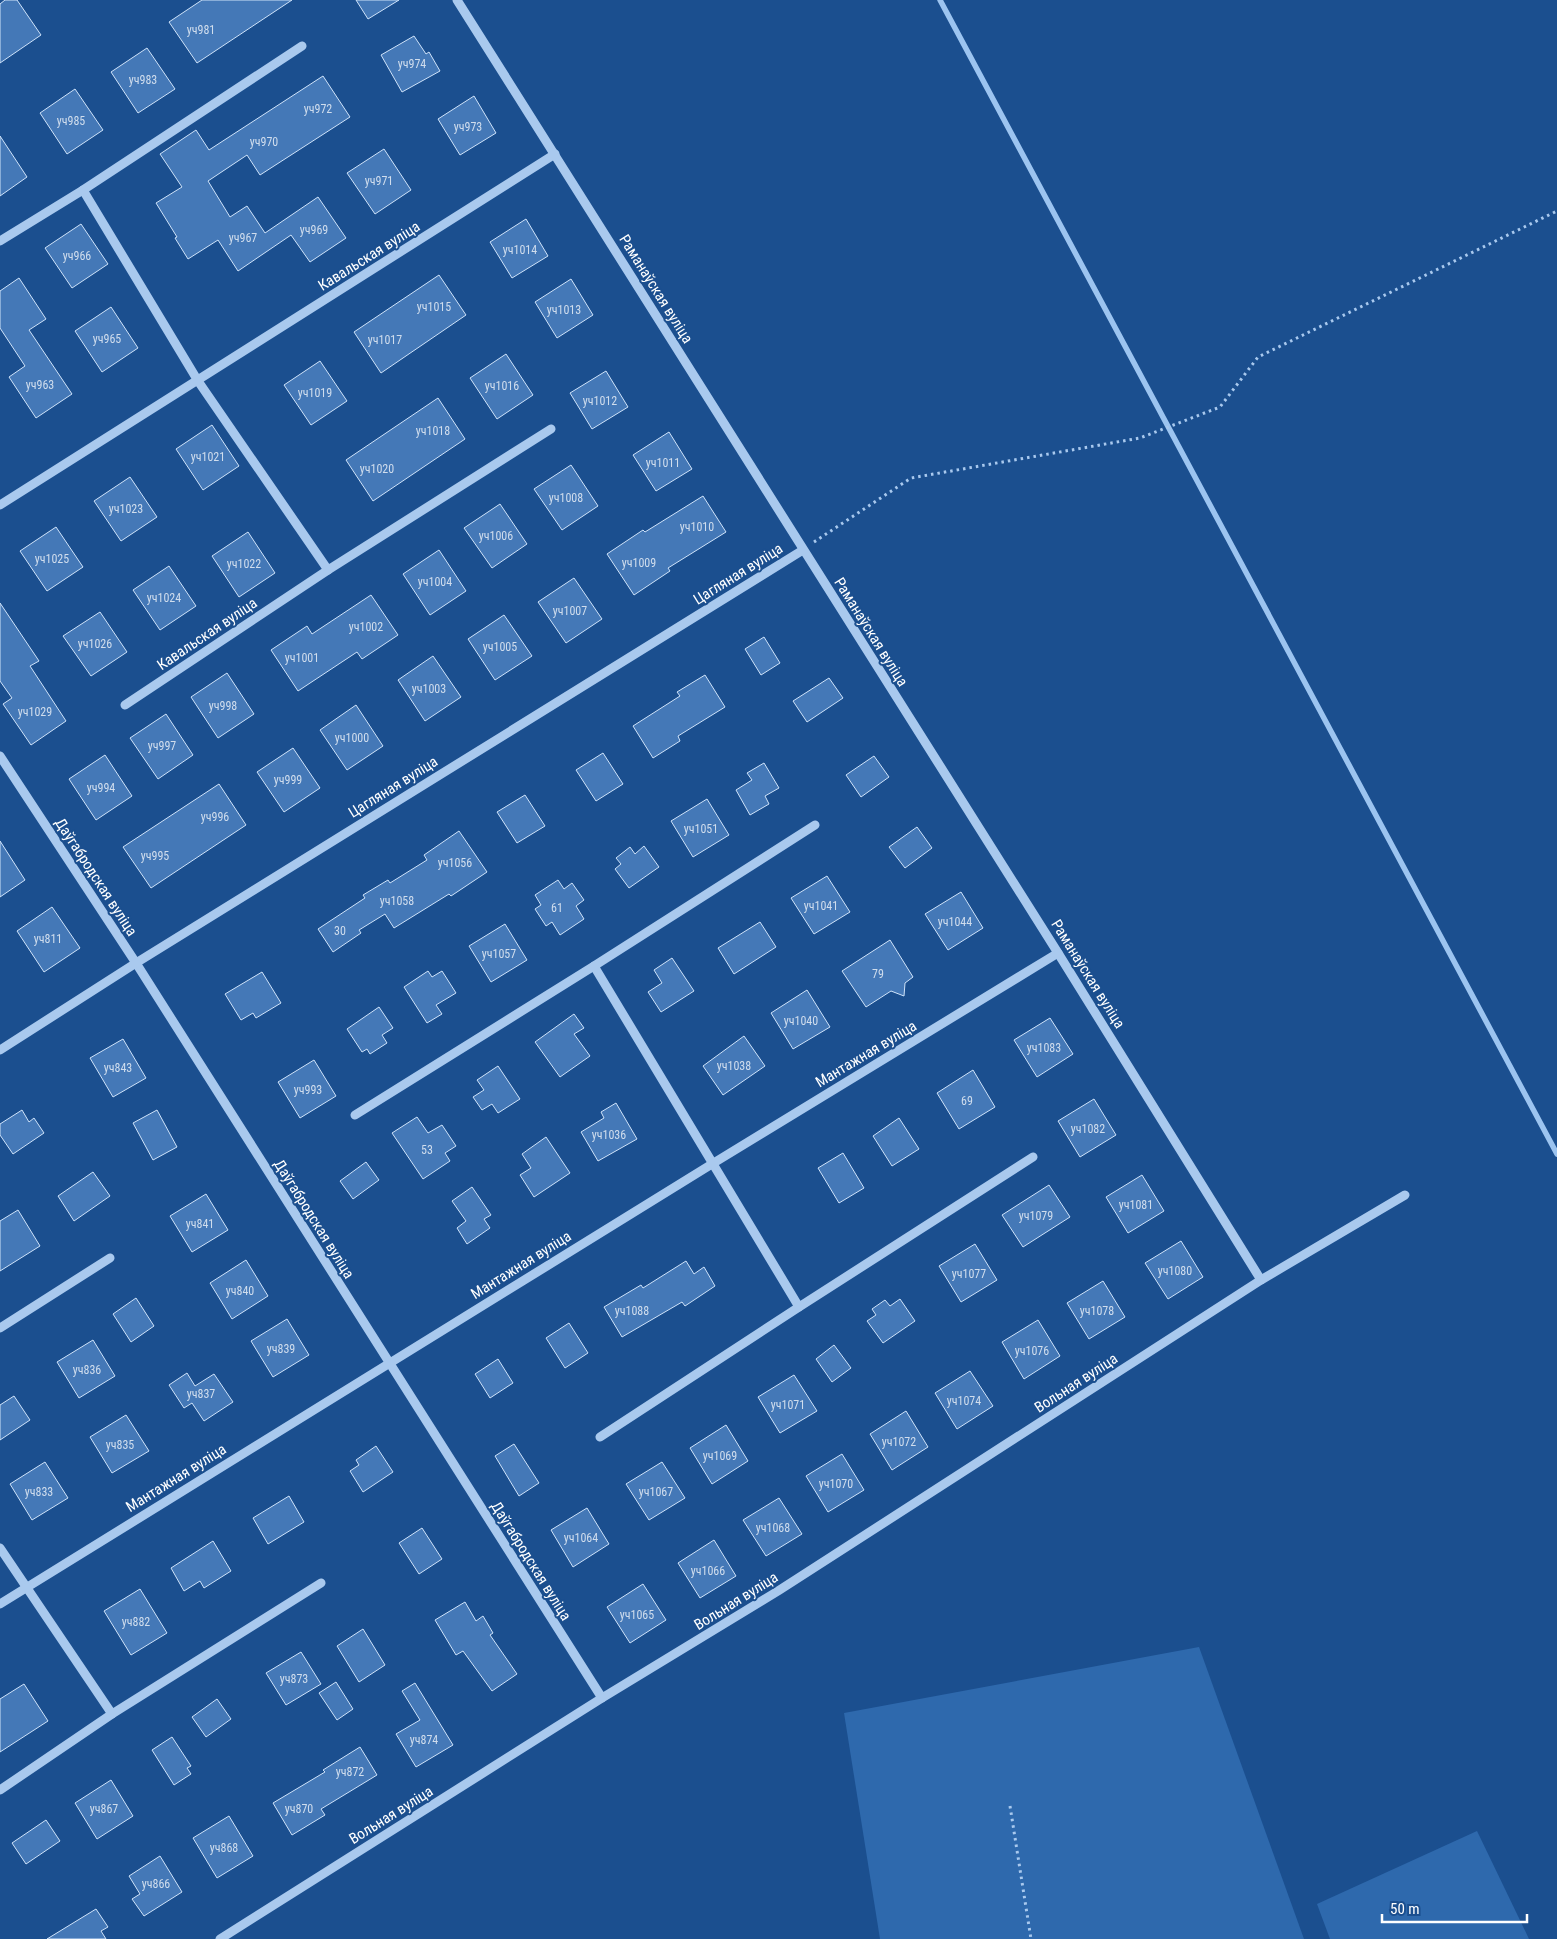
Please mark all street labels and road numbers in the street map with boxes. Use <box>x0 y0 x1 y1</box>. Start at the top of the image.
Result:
street label: Кавальская вуліца <box>315 217 423 295</box>
street label: Раманаўская вуліца <box>615 231 697 347</box>
street label: Цагляная вуліца <box>690 539 786 609</box>
street label: Раманаўская вуліца <box>830 574 912 690</box>
street label: Кавальская вуліца <box>154 594 260 674</box>
street label: Цагляная вуліца <box>345 752 441 822</box>
street label: Даўгабродская вуліца <box>51 815 141 939</box>
street label: Раманаўская вуліца <box>1047 916 1129 1032</box>
street label: Мантажная вуліца <box>812 1017 920 1091</box>
street label: Даўгабродская вуліца <box>270 1156 358 1282</box>
street label: Мантажная вуліца <box>468 1227 574 1303</box>
street label: Вольная вуліца <box>1031 1349 1121 1417</box>
street label: Мантажная вуліца <box>123 1440 229 1516</box>
street label: Даўгабродская вуліца <box>487 1498 575 1624</box>
street label: Вольная вуліца <box>691 1568 781 1634</box>
street label: Вольная вуліца <box>346 1782 436 1848</box>

